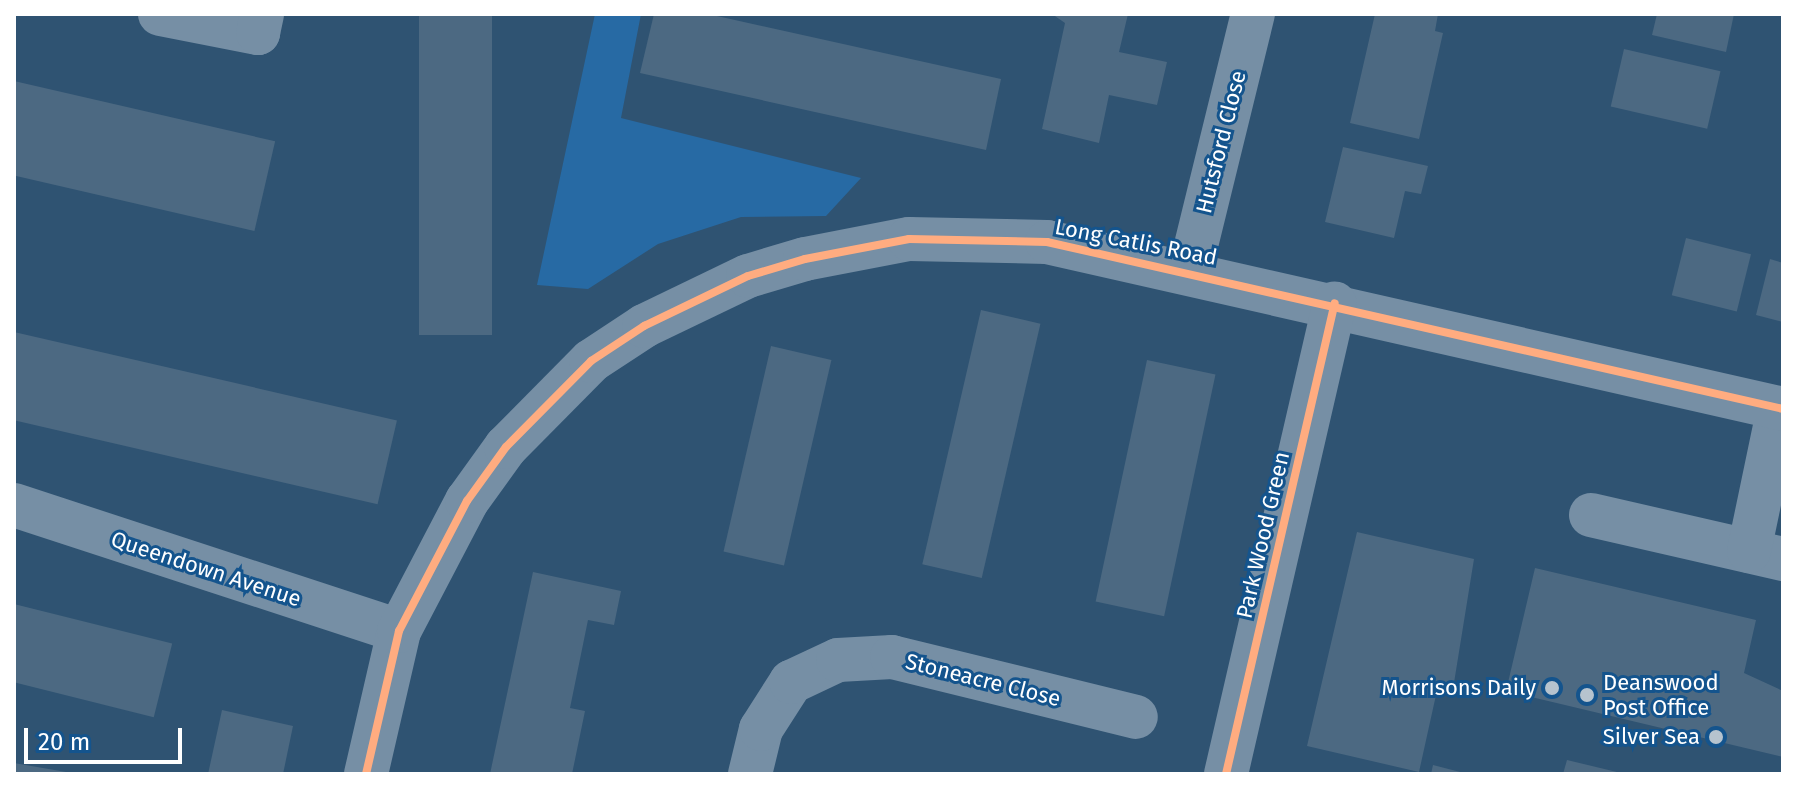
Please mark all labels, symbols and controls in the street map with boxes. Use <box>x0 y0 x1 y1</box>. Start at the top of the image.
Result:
street label: Hutsford Close <box>1190 68 1252 216</box>
street label: Long Catlis Road <box>1053 213 1219 271</box>
street label: Park Wood Green <box>1231 449 1295 621</box>
street label: Queendown Avenue <box>108 526 304 612</box>
street label: Stoneacre Close <box>903 648 1063 712</box>
place label: Deanswood Post Office <box>1603 669 1719 720</box>
place label: Morrisons Daily <box>1382 675 1536 701</box>
marker: Morrisons Daily <box>1543 679 1561 697</box>
marker: Deanswood Post Office <box>1578 686 1596 704</box>
scale bar <box>28 712 186 762</box>
place label: Silver Sea <box>1603 724 1700 750</box>
text: 20 m <box>38 728 90 756</box>
marker: Silver Sea <box>1707 728 1725 746</box>

